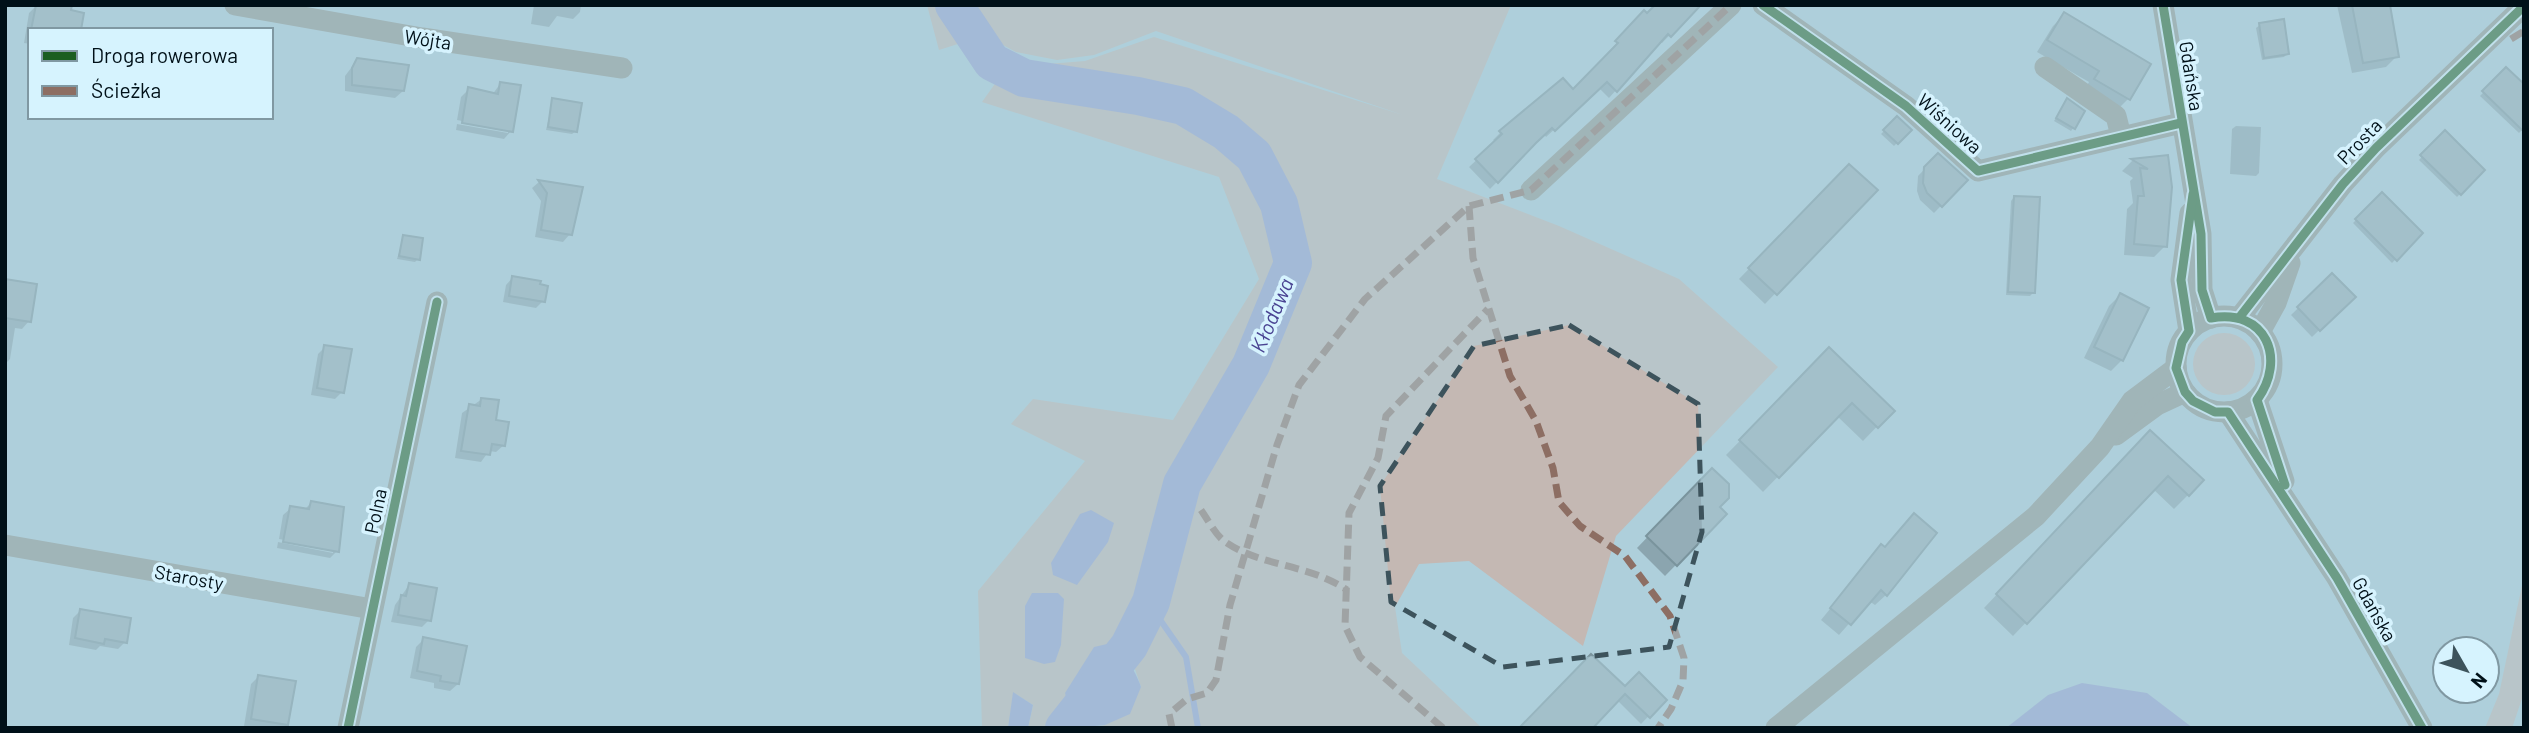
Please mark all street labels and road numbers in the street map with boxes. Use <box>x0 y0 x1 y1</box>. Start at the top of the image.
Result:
street label: Wójta <box>403 24 453 54</box>
street label: Gdańska <box>2175 40 2209 112</box>
street label: Wiśniowa <box>1913 88 1987 158</box>
street label: Prosta <box>2332 114 2386 168</box>
street label: Polna <box>359 486 391 536</box>
street label: Starosty <box>153 560 226 594</box>
street label: Gdańska <box>2348 573 2402 645</box>

